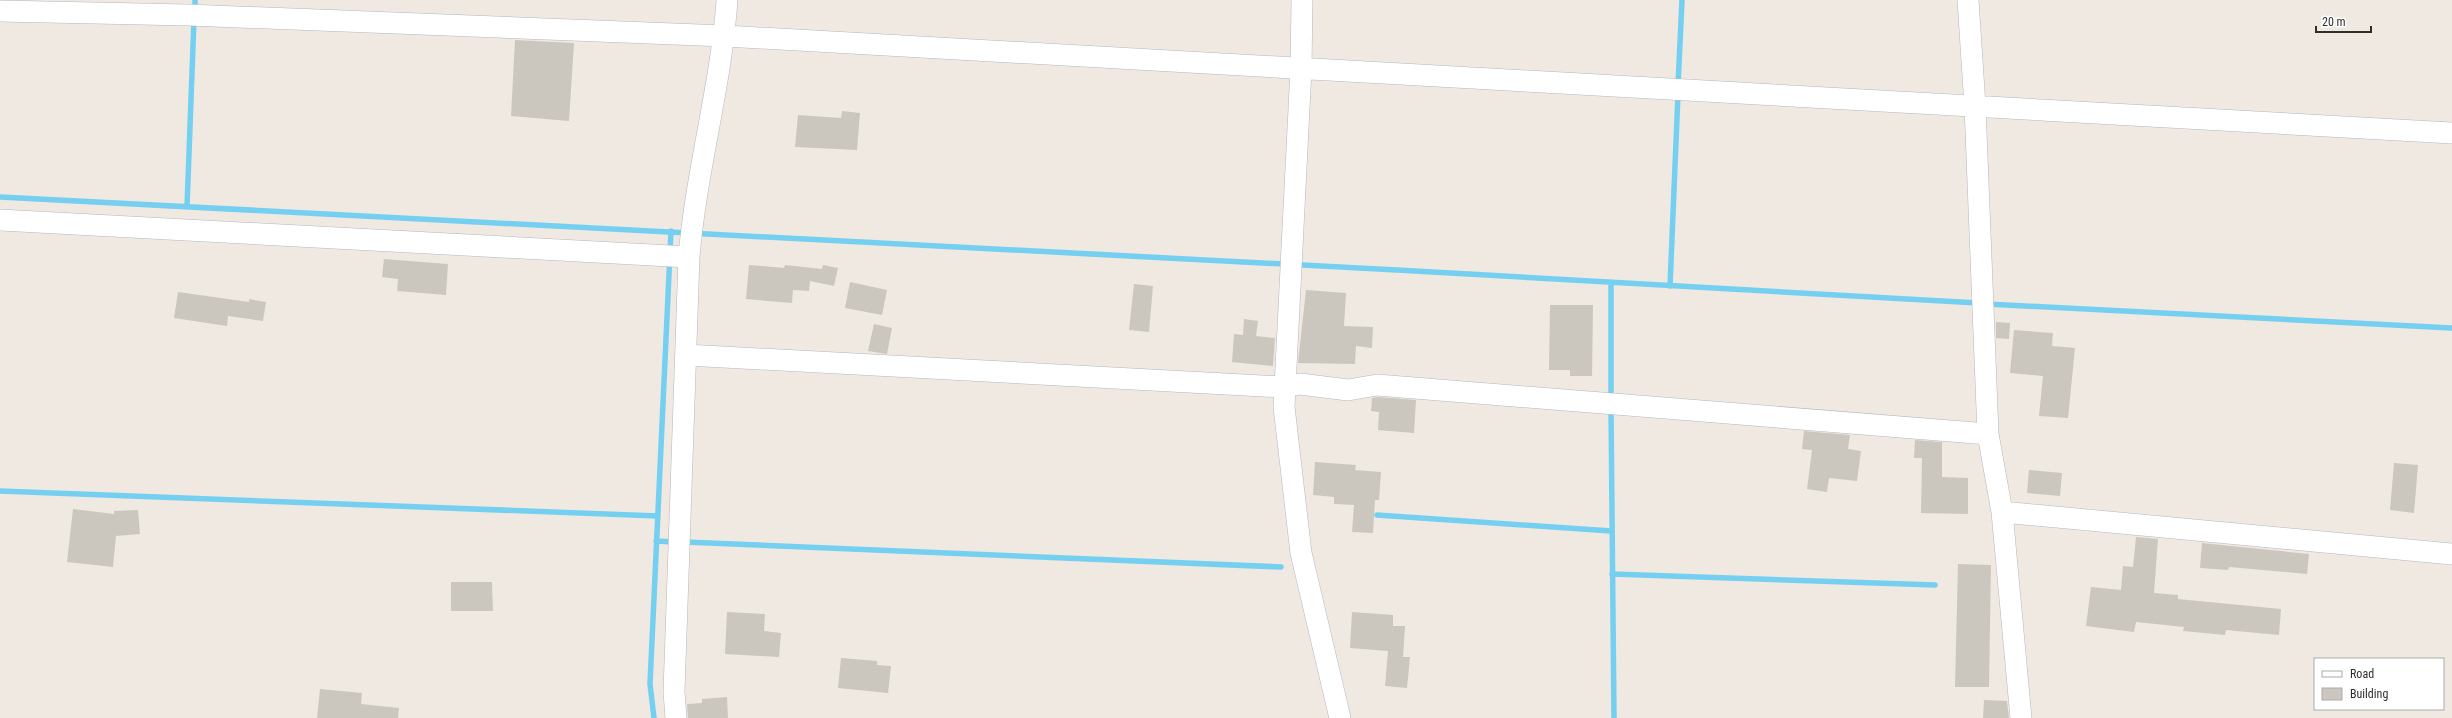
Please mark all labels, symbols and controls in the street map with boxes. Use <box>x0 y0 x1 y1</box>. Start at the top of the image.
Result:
scale bar <box>2316 8 2371 34</box>
text: 20 m <box>2322 15 2346 29</box>
legend <box>2314 658 2444 710</box>
text: Road <box>2350 667 2374 681</box>
text: Building <box>2350 687 2388 701</box>

